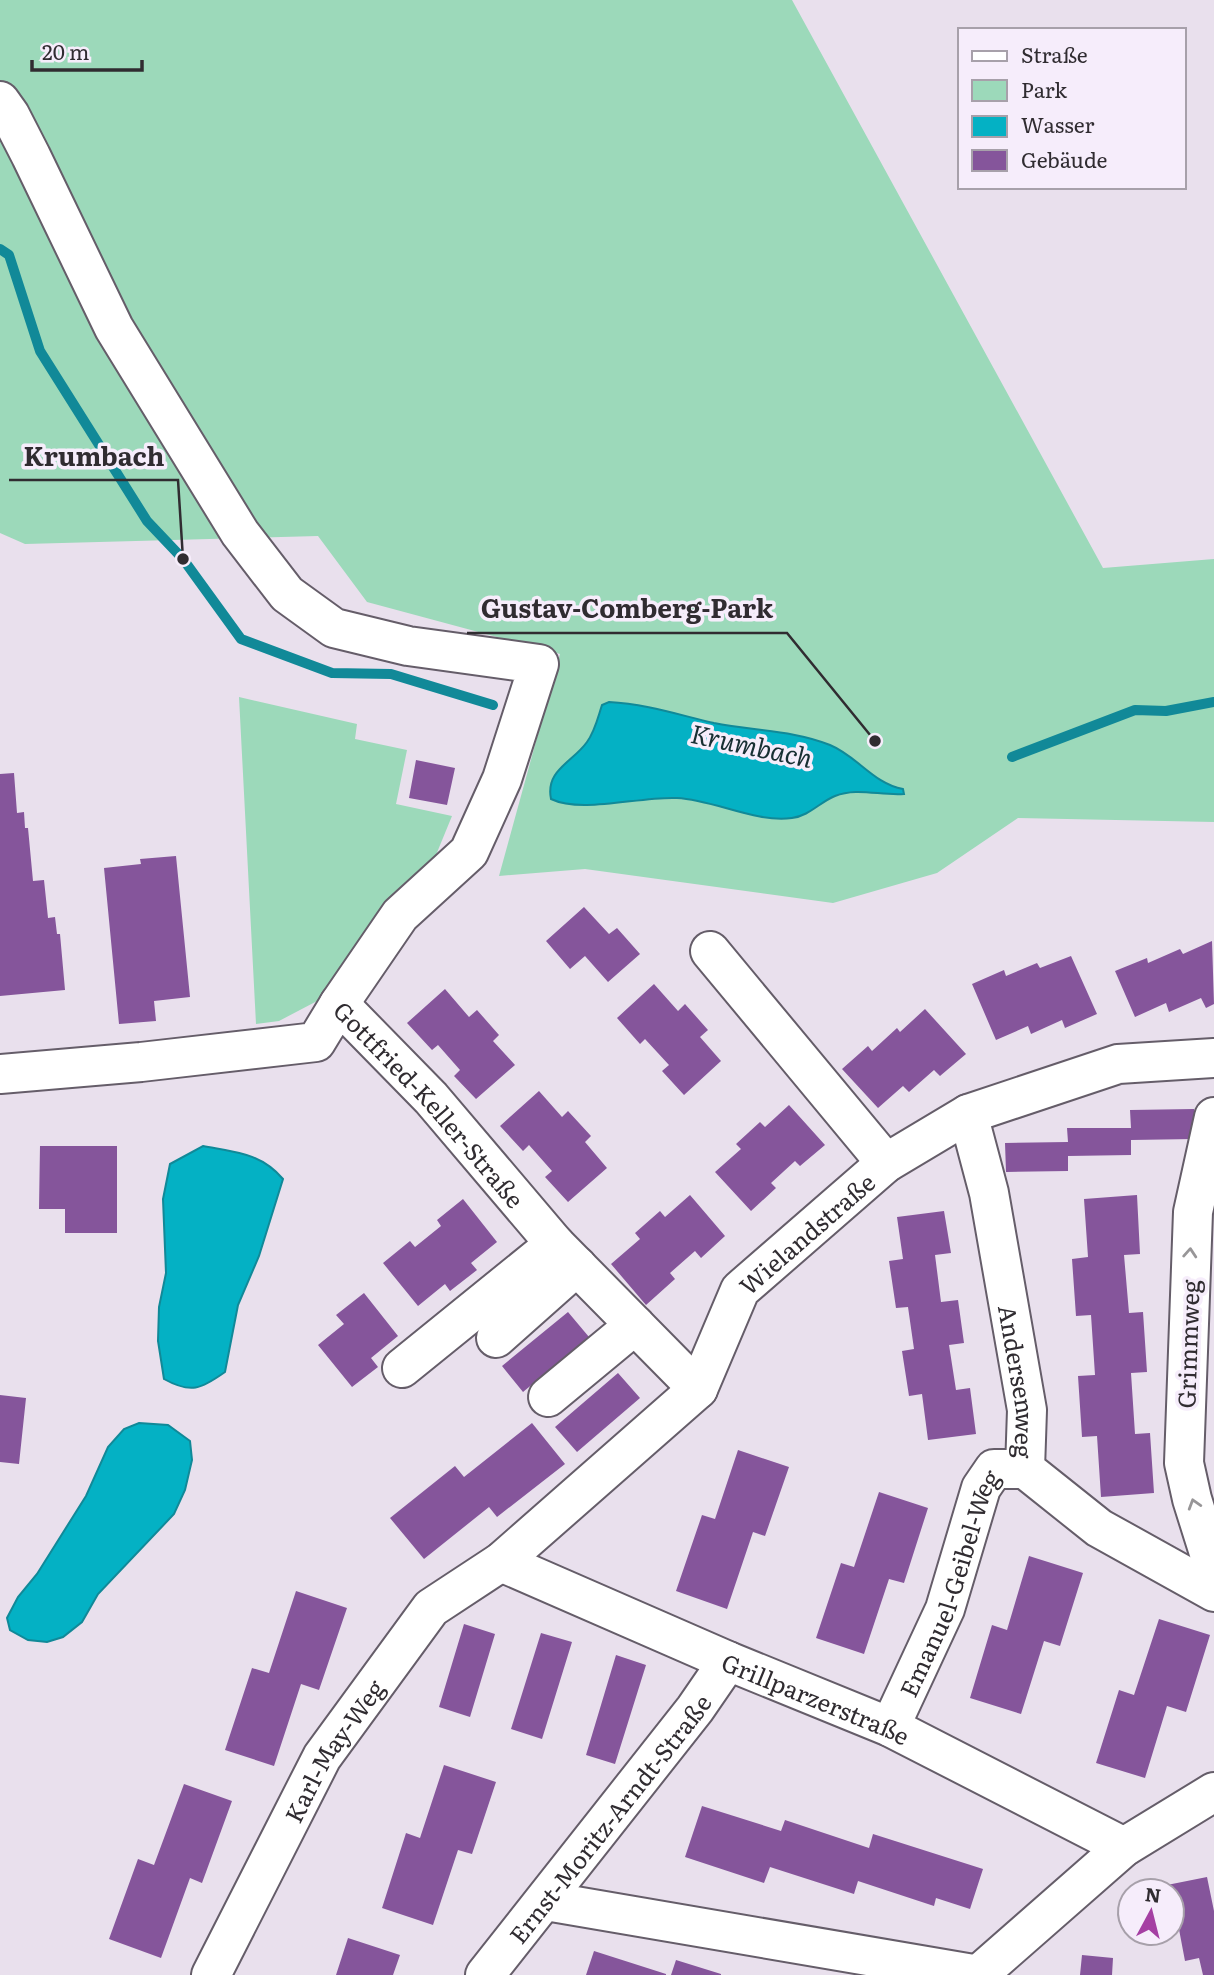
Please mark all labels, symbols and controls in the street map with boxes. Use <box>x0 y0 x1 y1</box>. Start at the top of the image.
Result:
scale bar <box>32 28 142 72</box>
legend <box>958 28 1186 189</box>
text: 20 m <box>42 35 89 66</box>
text: Straße <box>1021 38 1088 69</box>
text: Park <box>1021 73 1067 104</box>
text: Wasser <box>1021 108 1094 139</box>
text: Gebäude <box>1021 143 1108 174</box>
callout: Krumbach <box>9 433 178 480</box>
text: Krumbach <box>23 435 165 474</box>
callout: Gustav-Comberg-Park <box>467 586 787 633</box>
text: Gustav-Comberg-Park <box>481 587 774 626</box>
water label: Krumbach <box>688 712 816 776</box>
street label: Gottfried-Keller-Straße <box>327 992 534 1214</box>
street label: Wielandstraße <box>730 1164 881 1302</box>
one-way arrow <box>1183 1247 1198 1258</box>
street label: Grimmweg <box>1167 1278 1207 1409</box>
street label: Andersenweg <box>991 1302 1045 1460</box>
street label: Emanuel-Geibel-Weg <box>889 1461 1007 1702</box>
one-way arrow <box>1188 1498 1203 1510</box>
street label: Grillparzerstraße <box>717 1643 916 1752</box>
street label: Karl-May-Weg <box>274 1671 392 1828</box>
street label: Ernst-Moritz-Arndt-Straße <box>499 1686 718 1950</box>
north arrow <box>1116 1877 1186 1947</box>
text: N <box>1144 1879 1163 1909</box>

